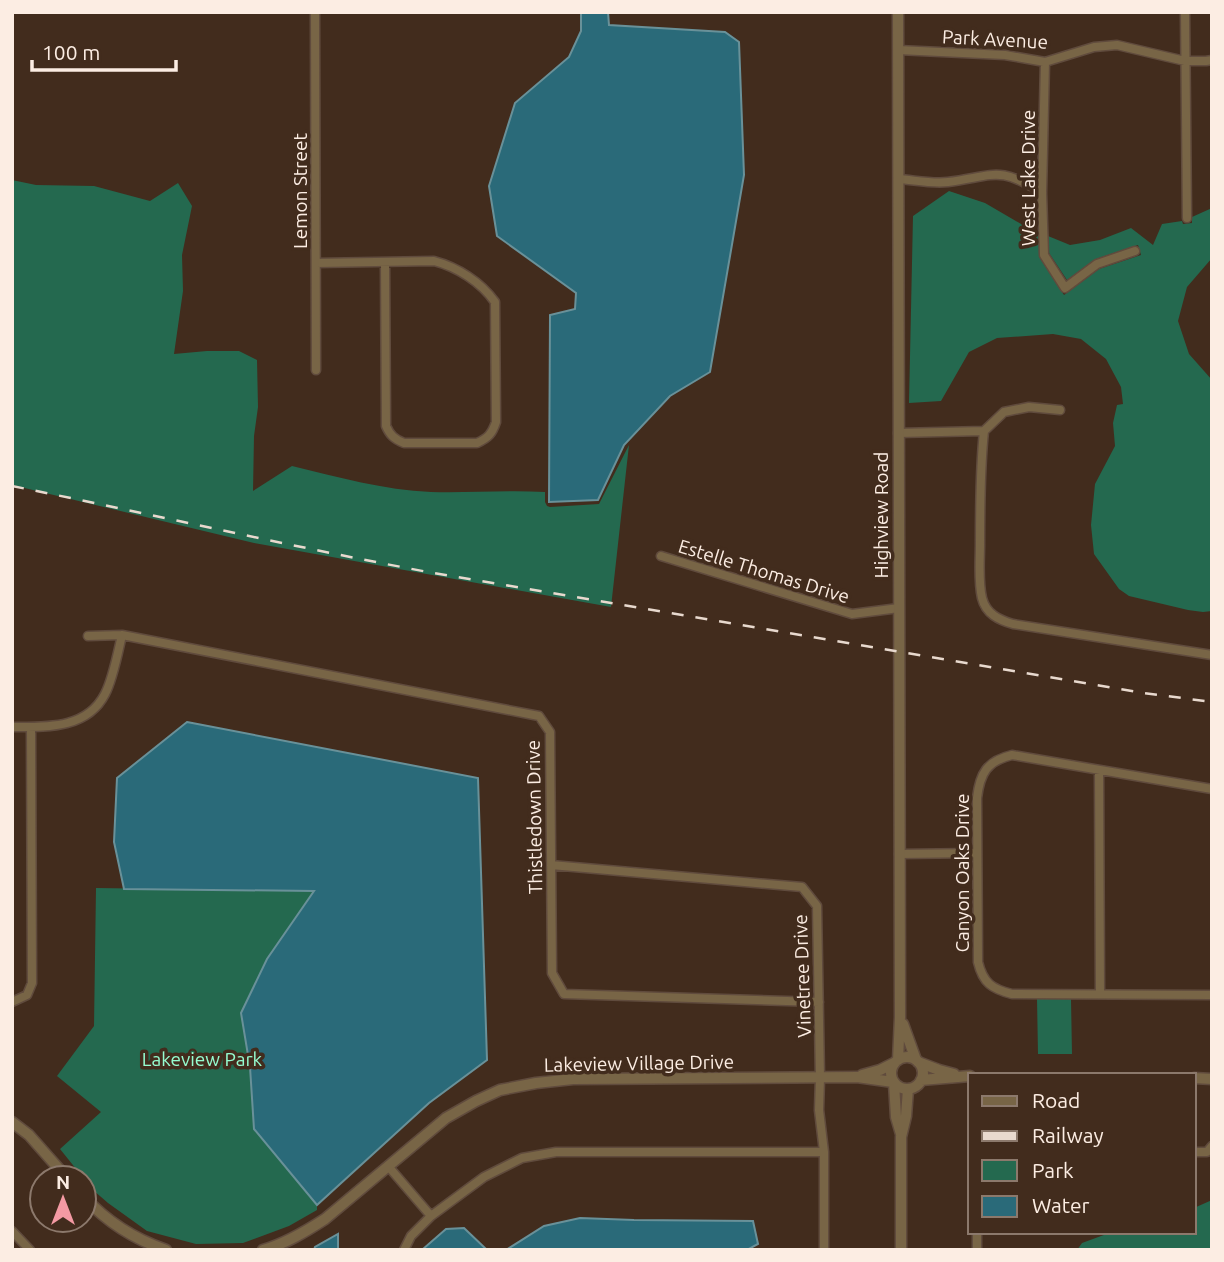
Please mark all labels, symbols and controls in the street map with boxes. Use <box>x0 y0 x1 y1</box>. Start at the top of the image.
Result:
street label: Park Avenue <box>941 25 1049 53</box>
scale bar <box>32 28 175 72</box>
text: 100 m <box>42 40 100 64</box>
street label: West Lake Drive <box>1017 110 1039 246</box>
street label: Lemon Street <box>289 133 311 249</box>
street label: Highview Road <box>870 452 892 578</box>
street label: Estelle Thomas Drive <box>676 534 852 608</box>
street label: Thistledown Drive <box>522 740 546 894</box>
street label: Canyon Oaks Drive <box>951 793 973 953</box>
street label: Vinetree Drive <box>789 914 815 1038</box>
park label: Lakeview Park <box>142 1048 263 1070</box>
street label: Lakeview Village Drive <box>544 1050 734 1076</box>
legend <box>968 1073 1196 1234</box>
text: Road <box>1032 1088 1080 1112</box>
text: Railway <box>1032 1123 1104 1147</box>
text: Park <box>1032 1158 1074 1182</box>
north arrow <box>28 1164 98 1234</box>
text: N <box>56 1171 70 1193</box>
text: Water <box>1032 1193 1090 1217</box>

